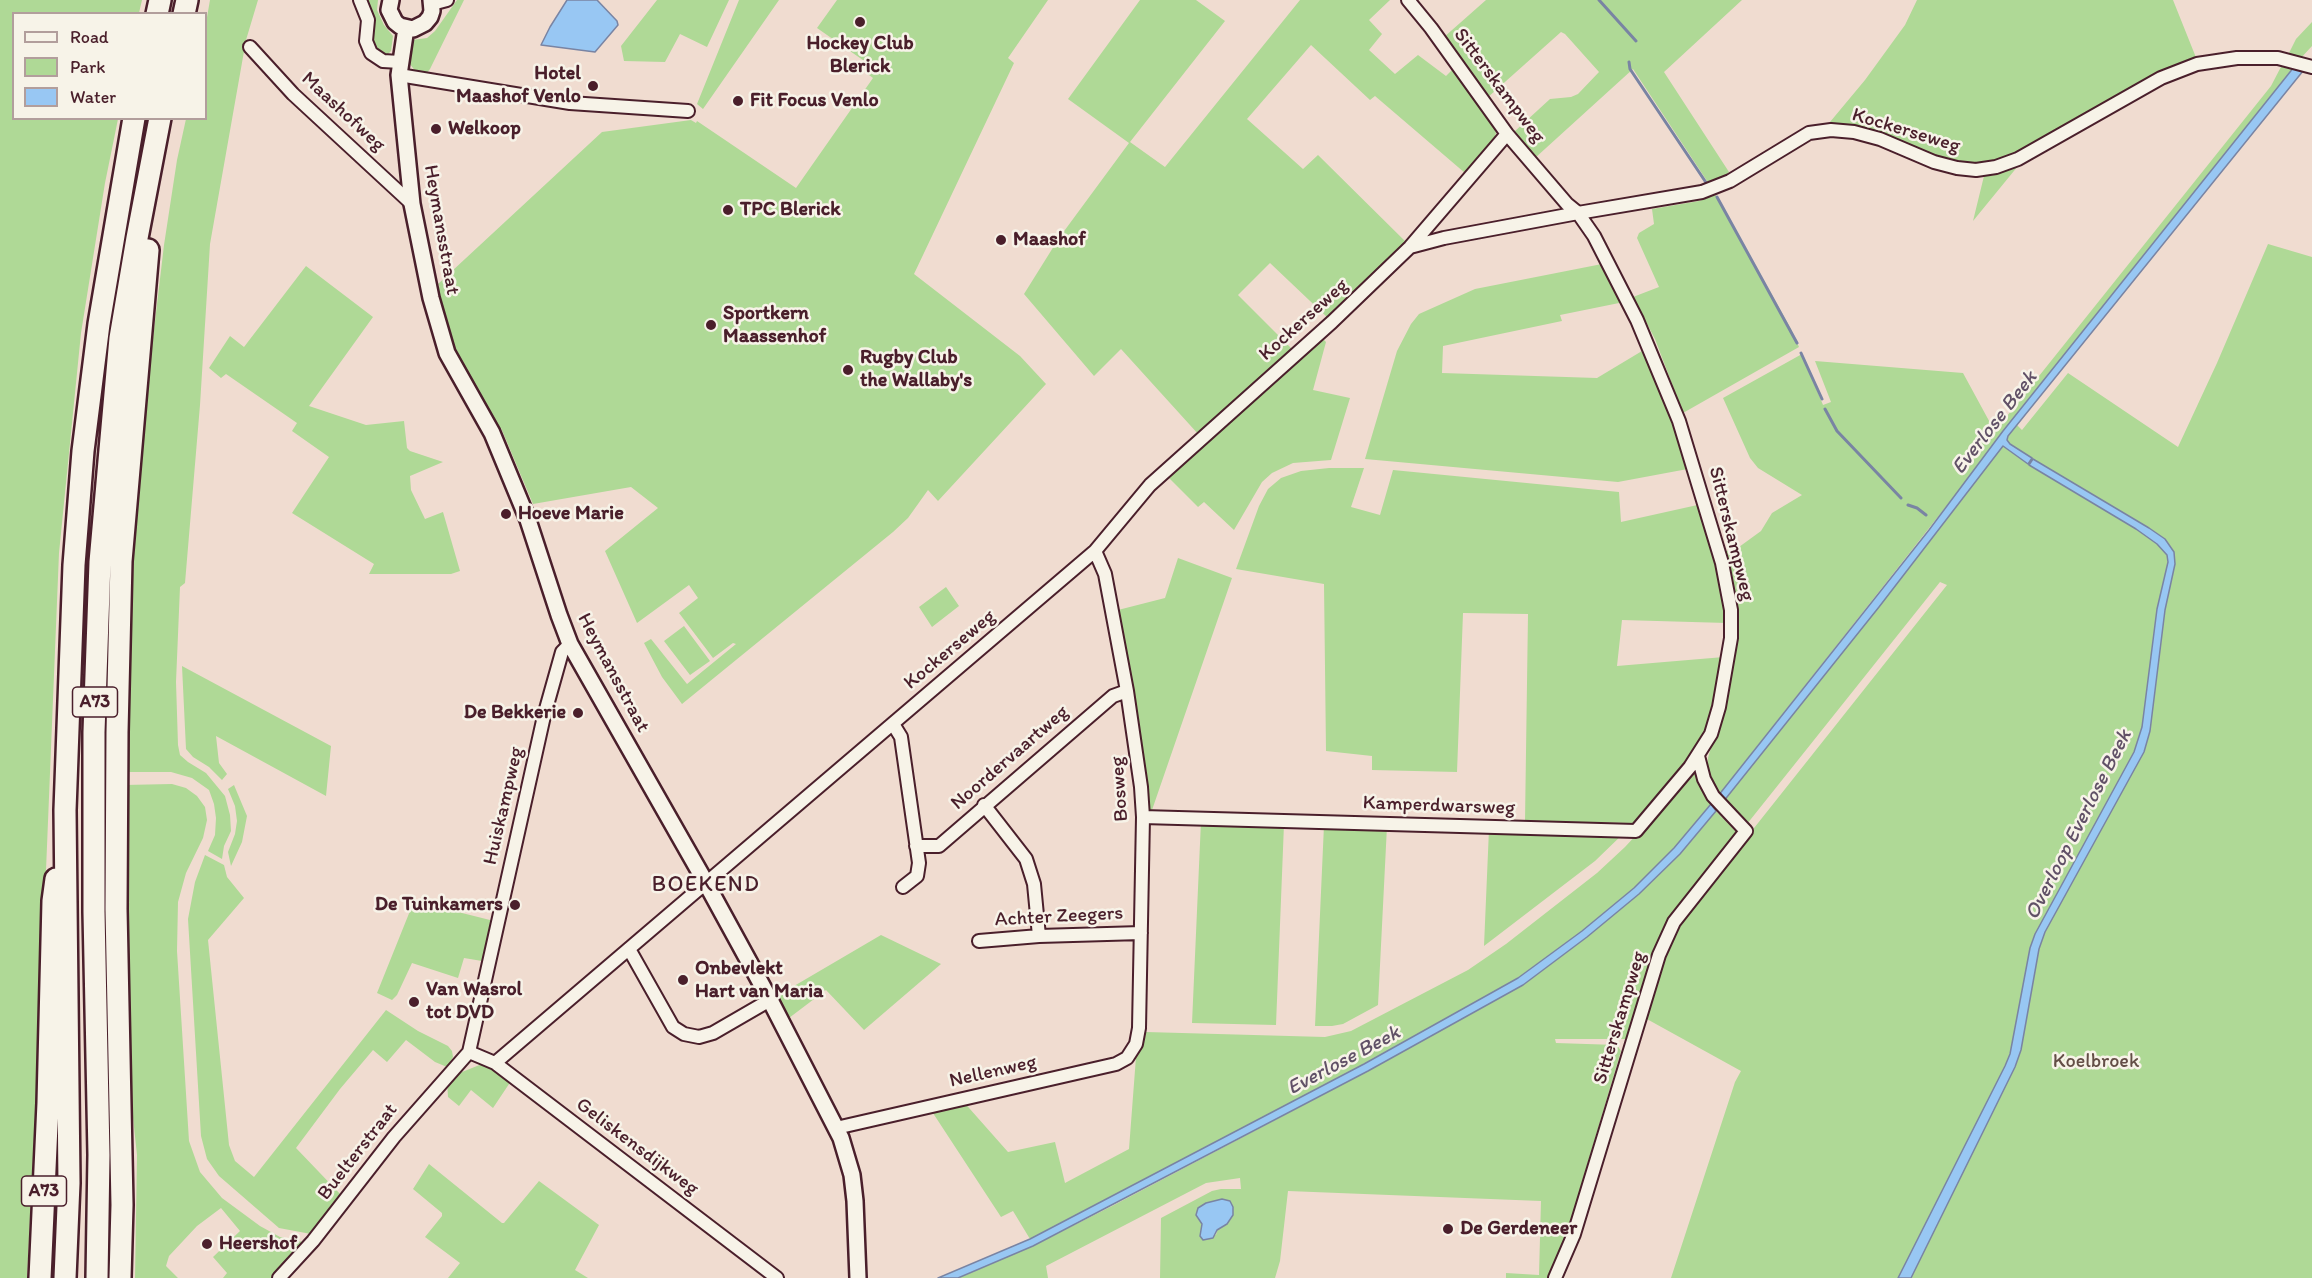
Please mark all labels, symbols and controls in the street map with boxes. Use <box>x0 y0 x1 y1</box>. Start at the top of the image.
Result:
legend <box>12 12 207 120</box>
marker: Hockey Club Blerick <box>853 15 867 29</box>
street label: Sitterskampweg <box>1448 24 1550 148</box>
text: Road <box>70 26 109 48</box>
place label: Hockey Club Blerick <box>806 32 914 79</box>
text: Park <box>70 56 105 78</box>
place label: Hotel Maashof Venlo <box>456 62 581 109</box>
street label: Maashofweg <box>296 67 390 157</box>
marker: Hotel Maashof Venlo <box>586 79 600 93</box>
text: Water <box>70 86 116 108</box>
place label: Fit Focus Venlo <box>750 89 879 113</box>
marker: Fit Focus Venlo <box>731 94 745 108</box>
street label: Kockerseweg <box>1849 103 1963 159</box>
place label: Welkoop <box>448 117 521 141</box>
marker: Welkoop <box>429 122 443 136</box>
street label: Heymansstraat <box>418 163 464 297</box>
place label: TPC Blerick <box>740 198 840 222</box>
marker: TPC Blerick <box>721 203 735 217</box>
place label: Maashof <box>1013 228 1086 252</box>
marker: Maashof <box>994 233 1008 247</box>
street label: Kockerseweg <box>1254 274 1354 366</box>
place label: Sportkern Maassenhof <box>723 302 826 349</box>
marker: Sportkern Maassenhof <box>704 318 718 332</box>
place label: Rugby Club the Wallaby's <box>860 346 972 393</box>
marker: Rugby Club the Wallaby's <box>841 363 855 377</box>
water label: Everlose Beek <box>1947 366 2043 480</box>
street label: Sitterskampweg <box>1703 464 1759 604</box>
place label: Hoeve Marie <box>518 502 624 526</box>
marker: Hoeve Marie <box>499 507 513 521</box>
street label: Kockerseweg <box>899 605 1001 695</box>
street label: Heymansstraat <box>572 609 654 737</box>
road number: A73 <box>72 687 118 717</box>
street label: Noordervaartweg <box>946 700 1074 816</box>
place label: De Bekkerie <box>464 701 566 725</box>
marker: De Bekkerie <box>571 706 585 720</box>
water label: Overloop Everlose Beek <box>2020 726 2138 924</box>
street label: Huiskampweg <box>479 745 529 867</box>
street label: Bosweg <box>1106 756 1134 822</box>
street label: Kamperdwarsweg <box>1362 791 1516 821</box>
district label: BOEKEND <box>652 872 760 898</box>
place label: De Tuinkamers <box>375 893 503 917</box>
marker: De Tuinkamers <box>508 898 522 912</box>
street label: Achter Zeegers <box>994 902 1124 932</box>
street label: Sitterskampweg <box>1588 949 1652 1087</box>
place label: Onbevlekt Hart van Maria <box>695 957 823 1004</box>
marker: Onbevlekt Hart van Maria <box>676 973 690 987</box>
place label: Van Wasrol tot DVD <box>426 978 522 1025</box>
marker: Van Wasrol tot DVD <box>407 995 421 1009</box>
water label: Everlose Beek <box>1283 1021 1405 1101</box>
street label: Nellenweg <box>947 1050 1039 1094</box>
park label: Koelbroek <box>2053 1050 2139 1074</box>
street label: Geliskensdijkweg <box>571 1093 703 1201</box>
street label: Buelterstraat <box>313 1099 403 1205</box>
road number: A73 <box>22 1176 66 1206</box>
place label: De Gerdeneer <box>1460 1217 1577 1241</box>
marker: De Gerdeneer <box>1441 1222 1455 1236</box>
place label: Heershof <box>219 1232 297 1256</box>
marker: Heershof <box>200 1237 214 1251</box>

